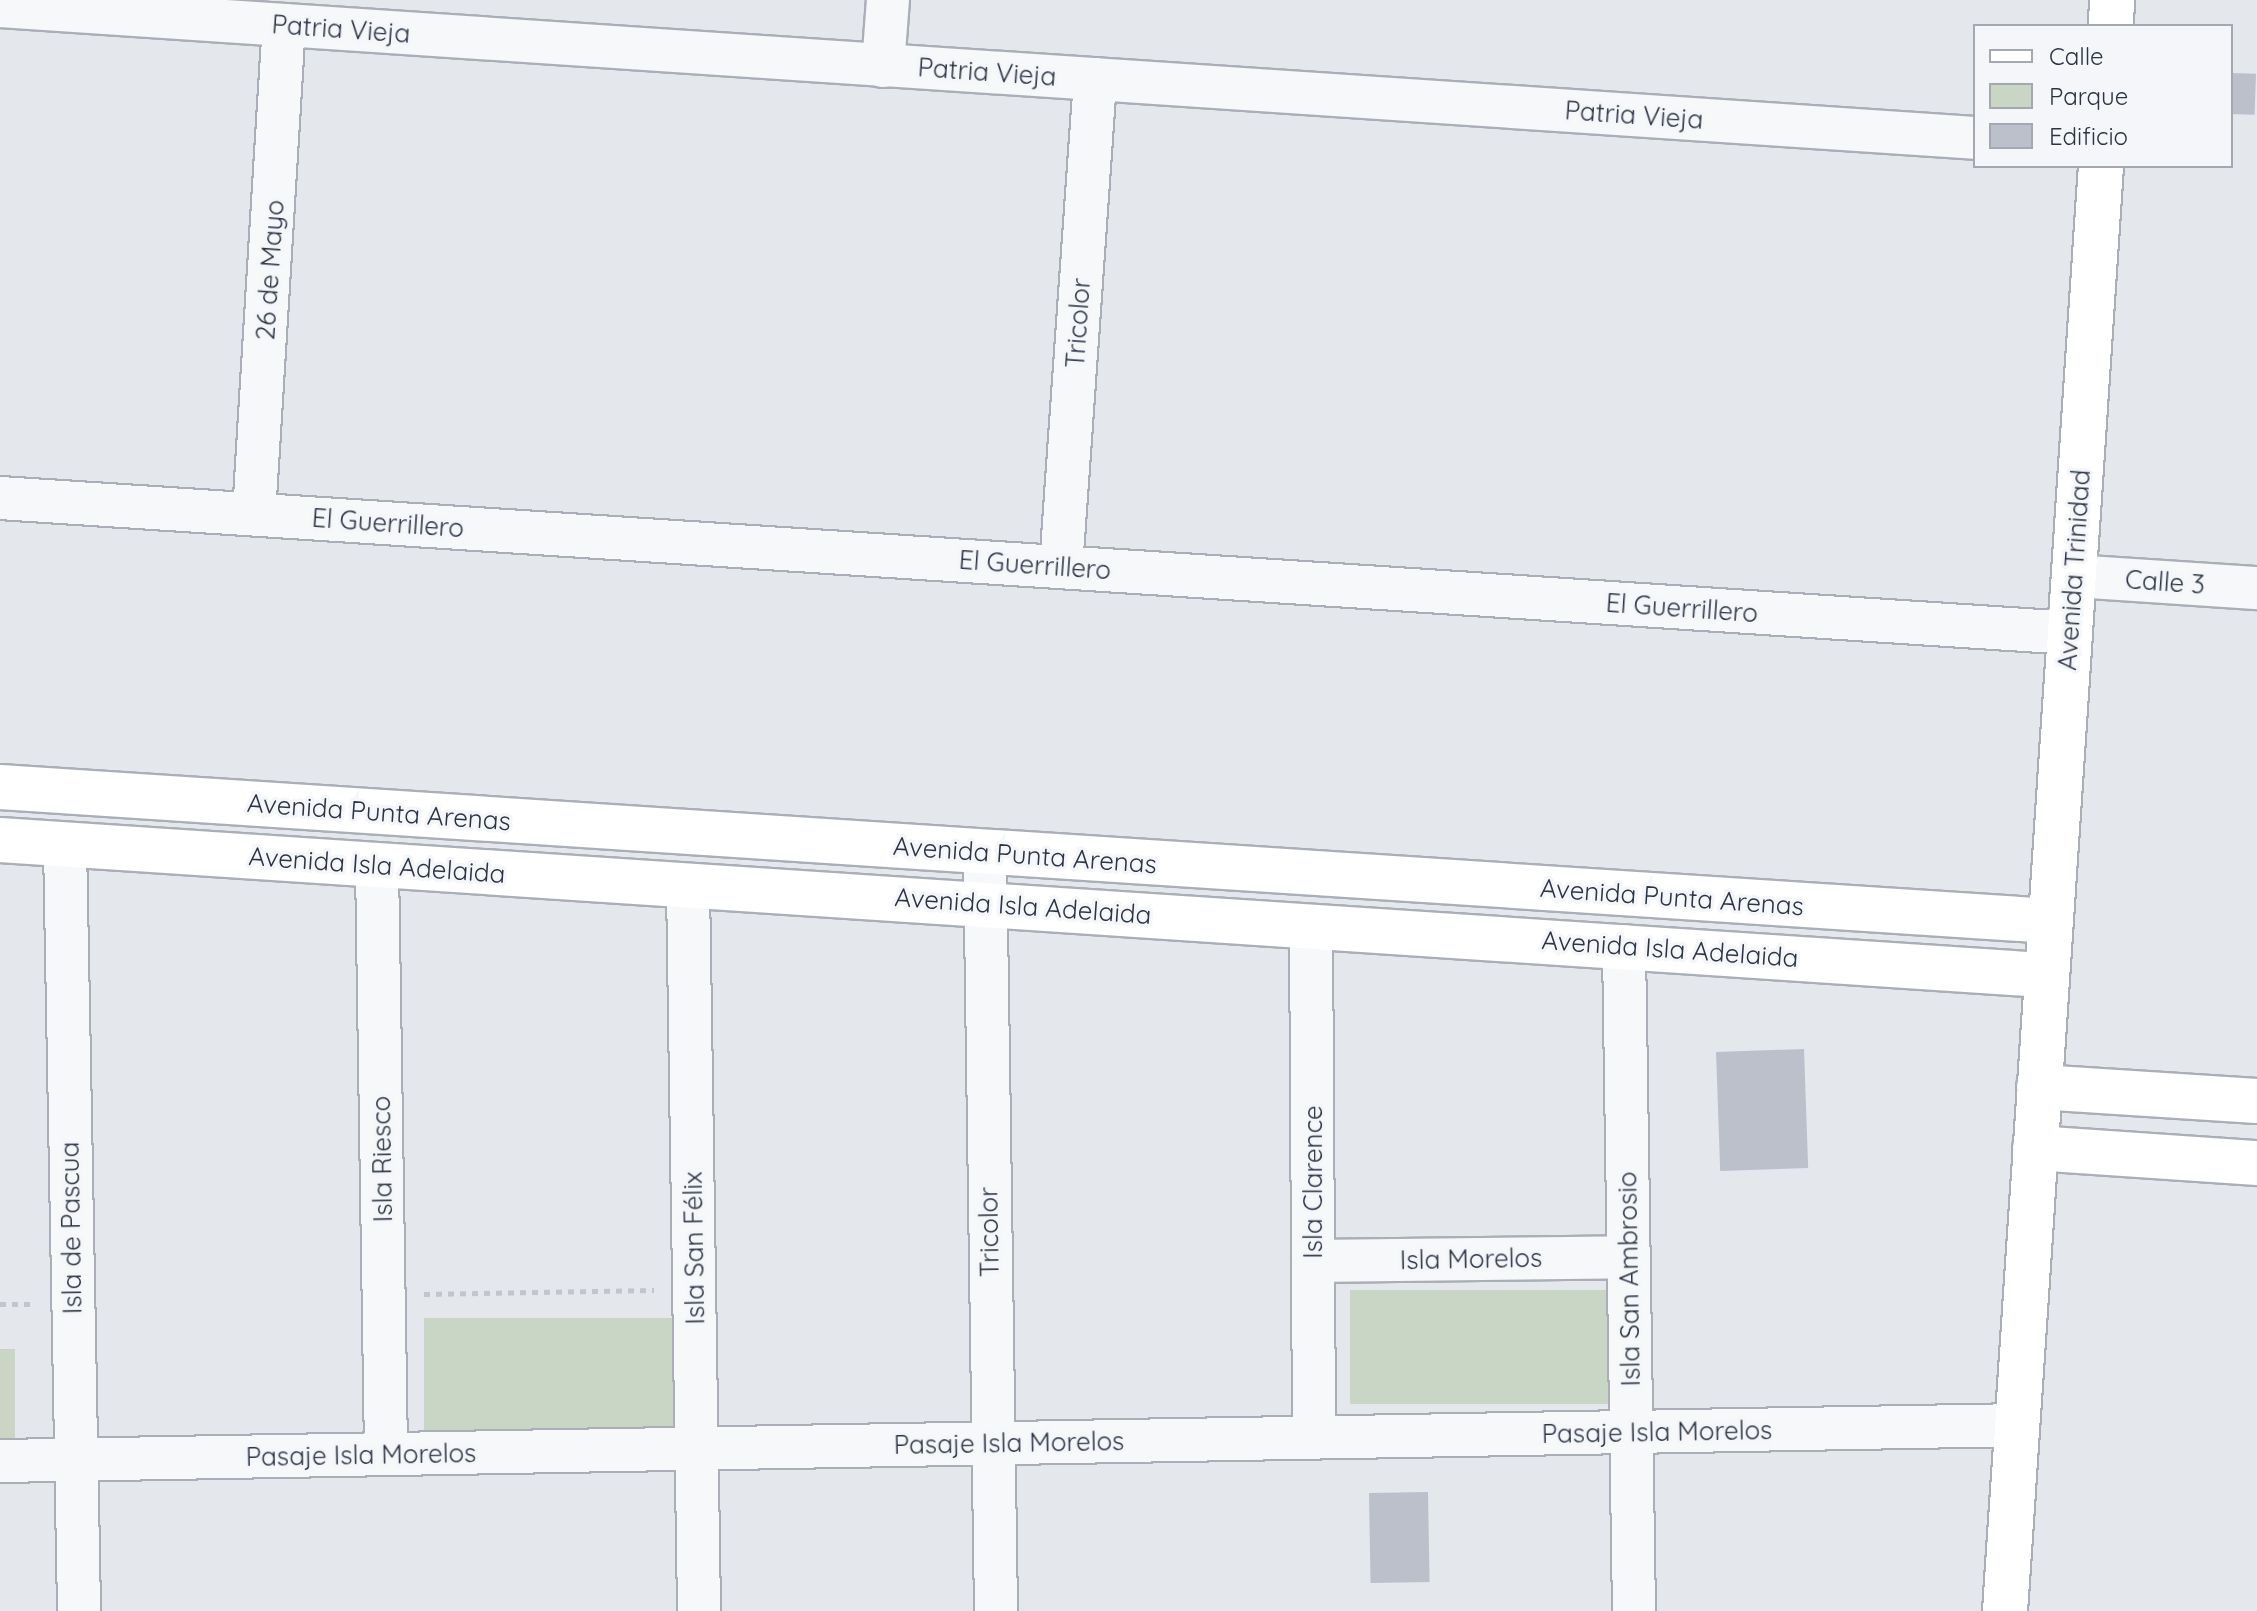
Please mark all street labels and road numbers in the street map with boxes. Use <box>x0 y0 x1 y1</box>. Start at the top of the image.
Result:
street label: Patria Vieja <box>271 9 411 49</box>
street label: Patria Vieja <box>917 52 1057 92</box>
street label: Patria Vieja <box>1564 95 1704 135</box>
street label: 26 de Mayo <box>250 199 290 341</box>
street label: Tricolor <box>1059 277 1097 369</box>
street label: Avenida Trinidad <box>2051 469 2097 671</box>
street label: El Guerrillero <box>311 502 465 544</box>
street label: El Guerrillero <box>958 544 1112 586</box>
street label: Calle 3 <box>2124 564 2206 600</box>
street label: El Guerrillero <box>1605 587 1759 629</box>
street label: Avenida Punta Arenas <box>246 787 512 837</box>
street label: Avenida Punta Arenas <box>892 830 1158 880</box>
street label: Avenida Isla Adelaida <box>248 840 506 890</box>
street label: Avenida Punta Arenas <box>1539 872 1805 922</box>
street label: Avenida Isla Adelaida <box>894 881 1152 931</box>
street label: Avenida Isla Adelaida <box>1541 924 1799 974</box>
street label: Isla Riesco <box>365 1095 399 1223</box>
street label: Isla Clarence <box>1297 1105 1329 1259</box>
street label: Isla de Pascua <box>54 1142 88 1314</box>
street label: Isla San Félix <box>677 1171 711 1325</box>
street label: Isla San Ambrosio <box>1612 1171 1646 1387</box>
street label: Tricolor <box>973 1187 1005 1277</box>
street label: Isla Morelos <box>1399 1242 1543 1276</box>
street label: Pasaje Isla Morelos <box>1541 1414 1773 1450</box>
street label: Pasaje Isla Morelos <box>893 1425 1125 1461</box>
street label: Pasaje Isla Morelos <box>245 1437 477 1473</box>

